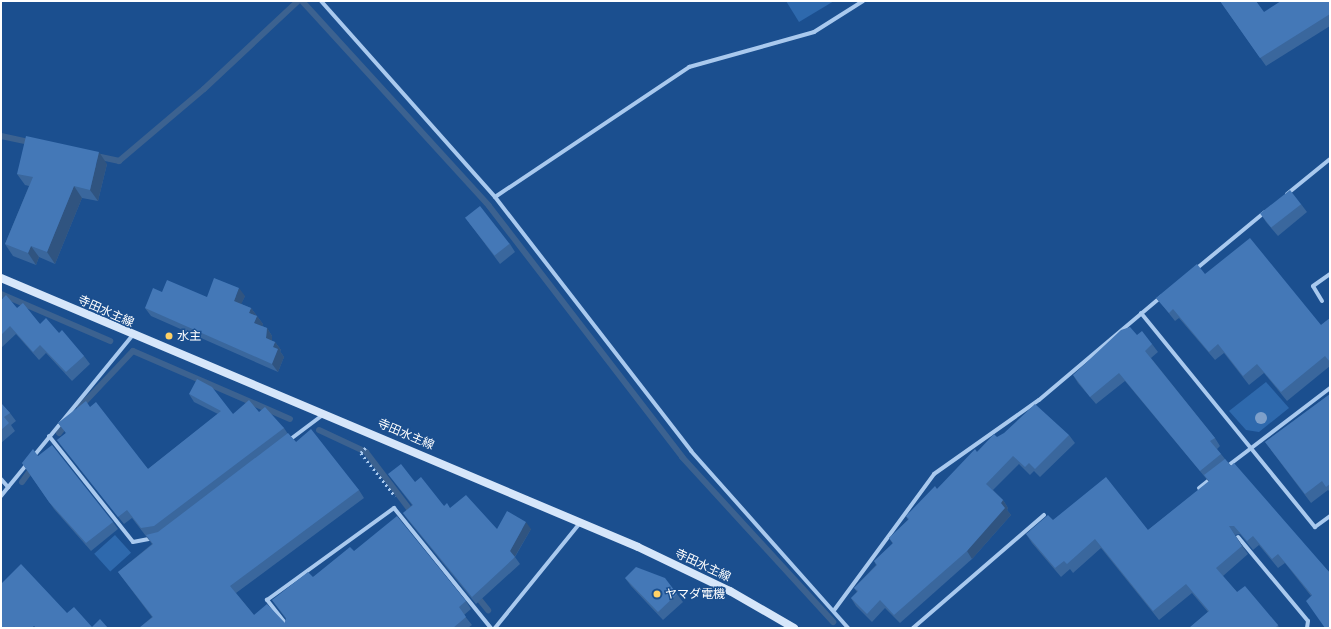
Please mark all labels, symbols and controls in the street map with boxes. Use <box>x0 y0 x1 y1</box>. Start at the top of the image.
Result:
street label: 寺田水主線 <box>76 292 136 330</box>
place label: 水主 <box>177 329 201 343</box>
marker: 水主 <box>164 331 174 341</box>
street label: 寺田水主線 <box>376 416 436 452</box>
street label: 寺田水主線 <box>673 546 733 584</box>
place label: ヤマダ電機 <box>665 587 725 601</box>
marker: ヤマダ電機 <box>652 589 662 599</box>

